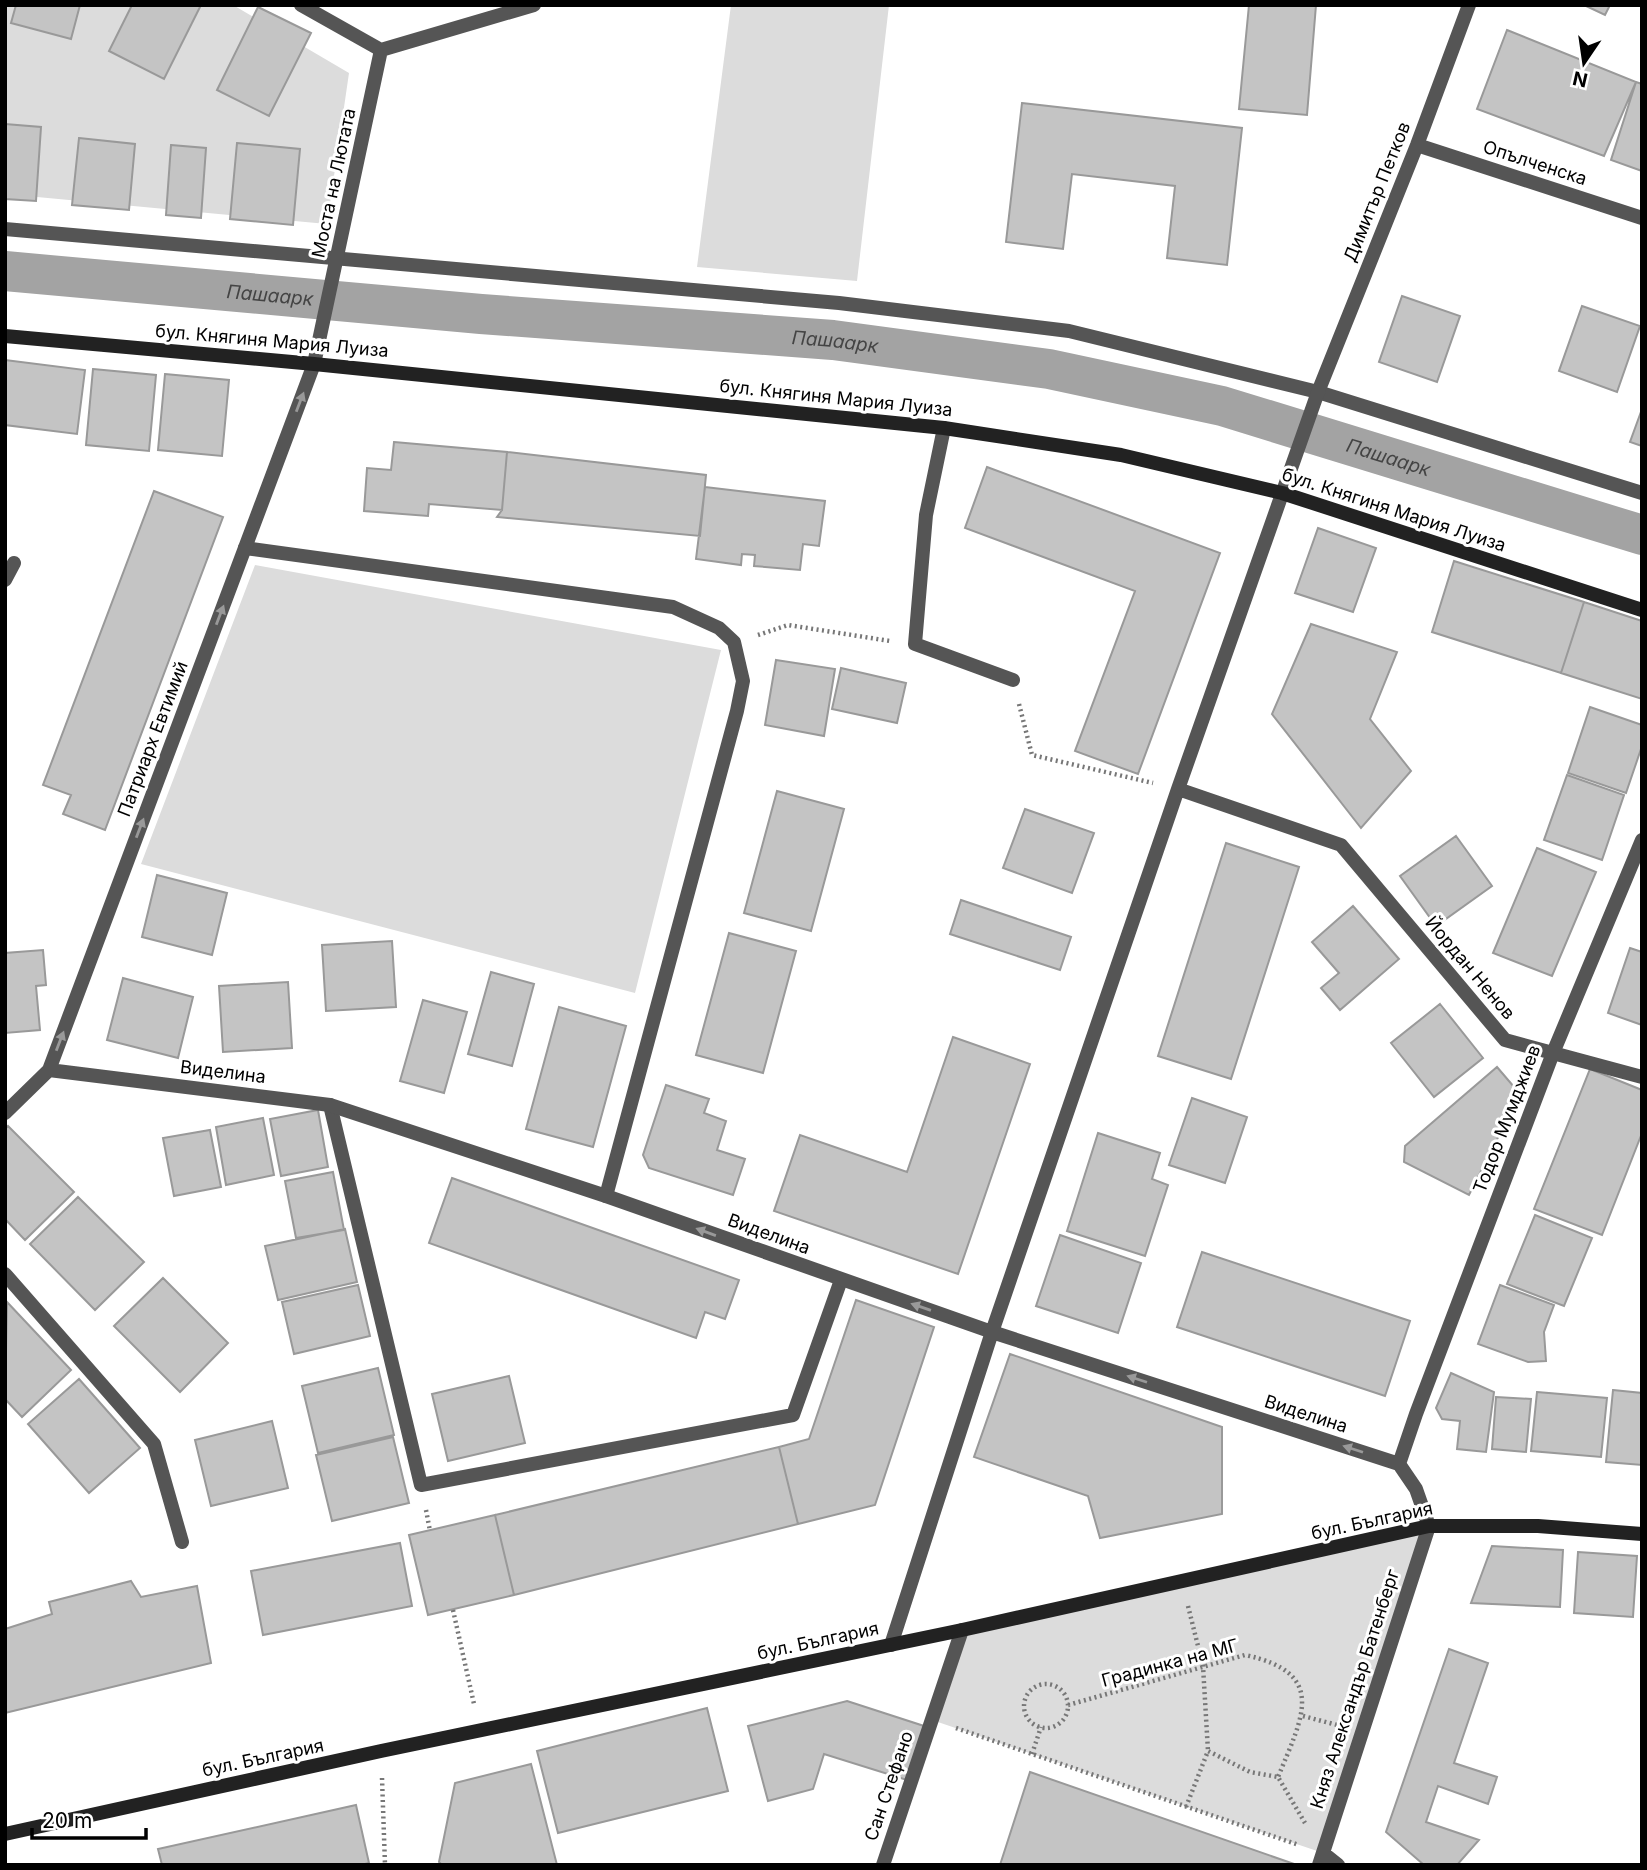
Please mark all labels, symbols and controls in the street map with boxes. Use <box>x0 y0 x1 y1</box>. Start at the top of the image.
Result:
north arrow <box>1549 28 1619 98</box>
text: N <box>1571 66 1590 92</box>
street label: Моста на Лютата <box>307 106 360 260</box>
street label: Димитър Петков <box>1339 119 1414 265</box>
street label: Опълченска <box>1481 136 1590 189</box>
water label: Пашаарк <box>226 280 315 311</box>
street label: бул. Княгиня Мария Луиза <box>155 320 390 361</box>
water label: Пашаарк <box>791 326 880 358</box>
street label: бул. Княгиня Мария Луиза <box>719 375 954 420</box>
one-way arrow <box>295 391 306 412</box>
water label: Пашаарк <box>1344 434 1434 482</box>
street label: бул. Княгиня Мария Луиза <box>1280 463 1509 556</box>
one-way arrow <box>215 604 226 625</box>
street label: Патриарх Евтимий <box>113 658 192 820</box>
one-way arrow <box>135 817 146 838</box>
street label: Йордан Ненов <box>1421 911 1520 1023</box>
one-way arrow <box>55 1030 66 1051</box>
street label: Тодор Мумджиев <box>1469 1042 1544 1196</box>
street label: Виделина <box>179 1056 267 1087</box>
street label: Виделина <box>725 1209 813 1258</box>
one-way arrow <box>696 1226 717 1237</box>
one-way arrow <box>910 1301 931 1312</box>
one-way arrow <box>1126 1373 1147 1384</box>
street label: Виделина <box>1262 1390 1350 1437</box>
one-way arrow <box>1342 1444 1363 1454</box>
street label: бул. България <box>1309 1497 1435 1544</box>
street label: Княз Александър Батенберг <box>1306 1566 1403 1811</box>
street label: бул. България <box>755 1617 881 1664</box>
street label: Градинка на МГ <box>1099 1634 1241 1691</box>
street label: Сан Стефано <box>860 1728 917 1844</box>
street label: бул. България <box>200 1734 326 1781</box>
scale bar <box>32 1797 145 1841</box>
text: 20 m <box>42 1808 92 1833</box>

